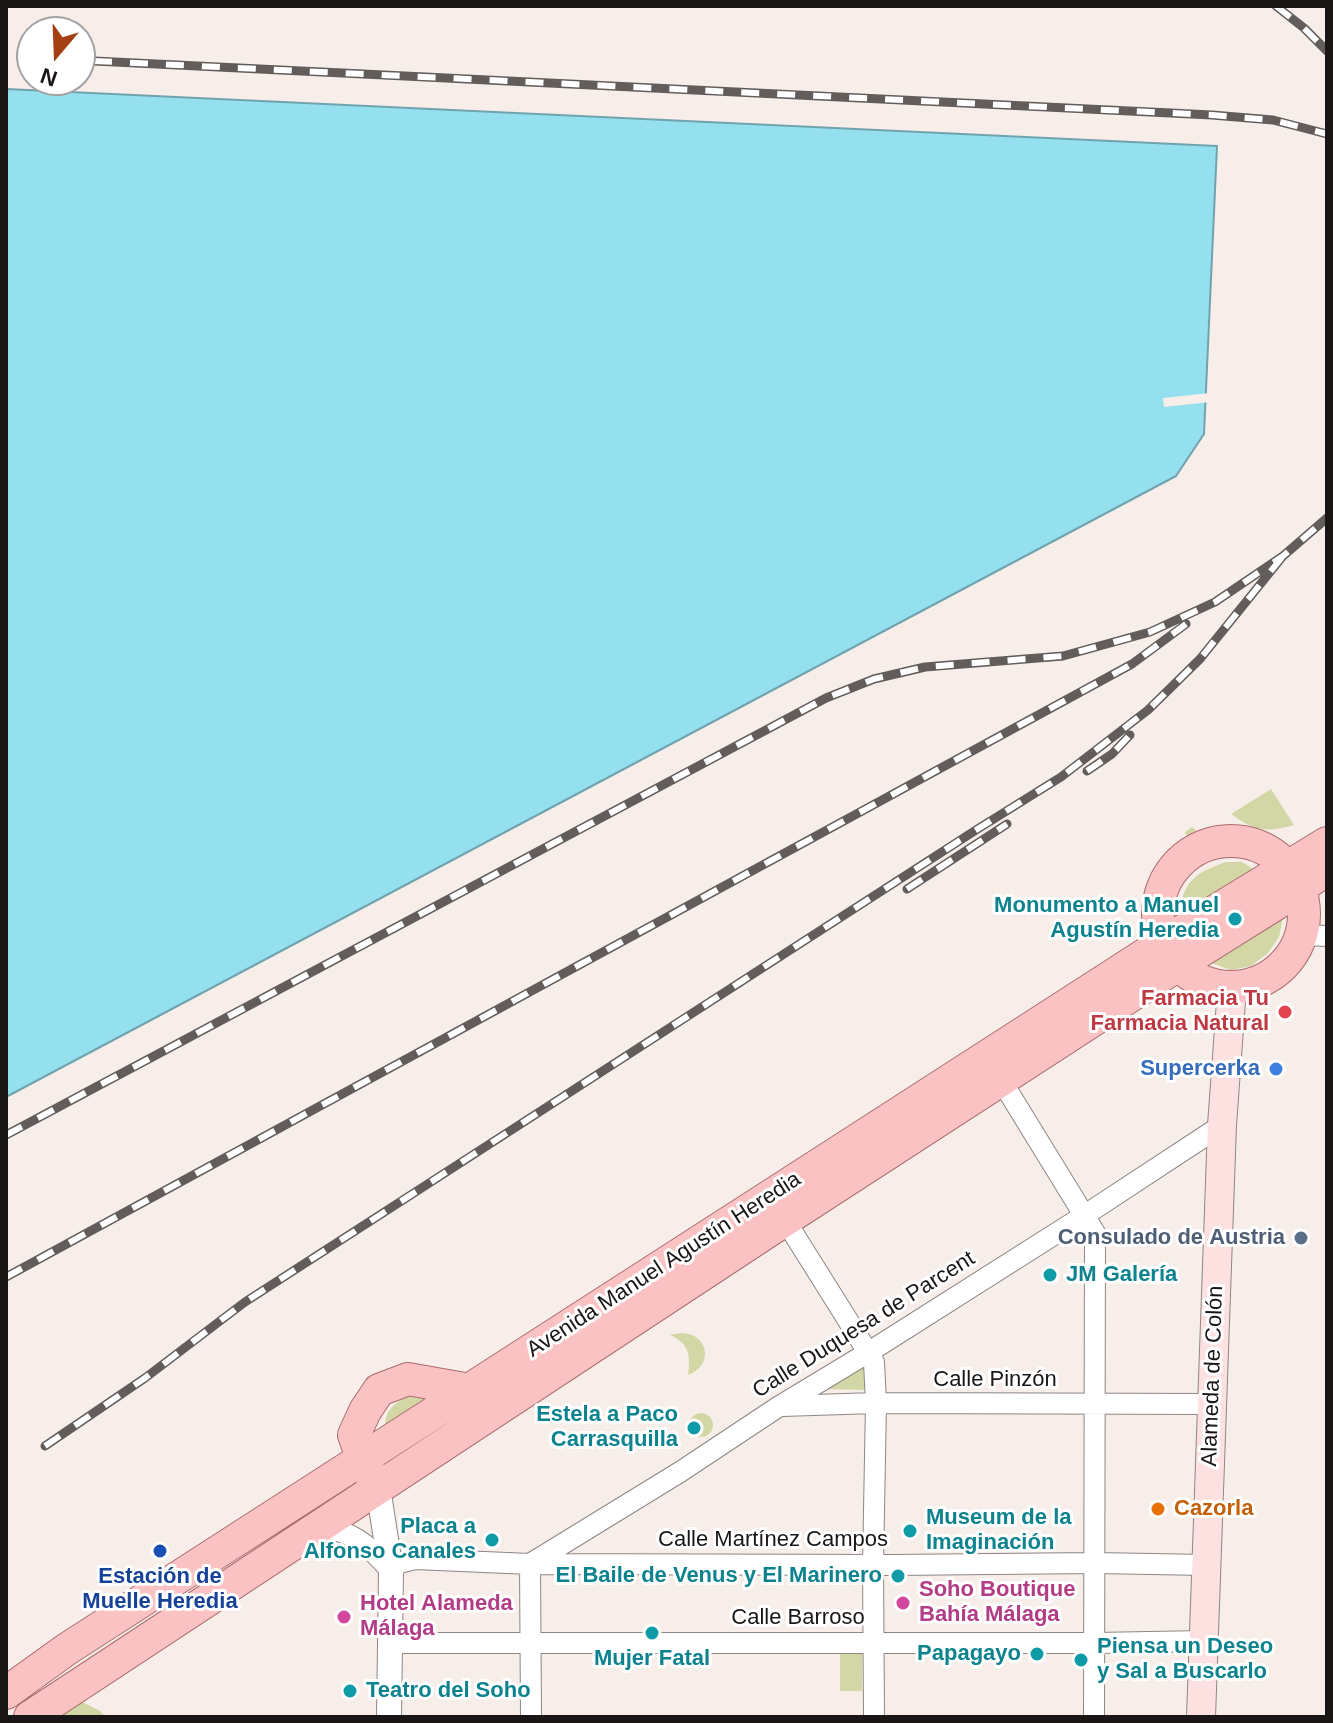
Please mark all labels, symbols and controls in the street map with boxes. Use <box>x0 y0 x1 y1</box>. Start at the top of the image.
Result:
north arrow <box>16 16 96 96</box>
text: N <box>37 63 60 92</box>
place label: Monumento a Manuel Agustín Heredia <box>994 893 1219 944</box>
marker: Monumento a Manuel Agustín Heredia <box>1226 910 1244 928</box>
place label: Farmacia Tu Farmacia Natural <box>1090 986 1269 1038</box>
marker: Farmacia Tu Farmacia Natural <box>1276 1003 1294 1021</box>
place label: Supercerka <box>1140 1056 1260 1082</box>
marker: Supercerka <box>1267 1060 1285 1078</box>
street label: Avenida Manuel Agustín Heredia <box>522 1166 806 1364</box>
place label: Consulado de Austria <box>1058 1225 1285 1251</box>
marker: Consulado de Austria <box>1292 1229 1310 1247</box>
street label: Calle Duquesa de Parcent <box>748 1246 980 1404</box>
place label: JM Galería <box>1066 1262 1177 1288</box>
marker: JM Galería <box>1041 1266 1059 1284</box>
street label: Alameda de Colón <box>1197 1285 1229 1467</box>
street label: Calle Pinzón <box>933 1367 1057 1393</box>
place label: Estela a Paco Carrasquilla <box>536 1402 678 1454</box>
marker: Estela a Paco Carrasquilla <box>685 1419 703 1437</box>
place label: Cazorla <box>1174 1496 1253 1522</box>
marker: Cazorla <box>1149 1500 1167 1518</box>
place label: Museum de la Imaginación <box>926 1505 1071 1556</box>
place label: Placa a Alfonso Canales <box>304 1514 476 1566</box>
marker: Museum de la Imaginación <box>901 1522 919 1540</box>
street label: Calle Martínez Campos <box>658 1527 888 1553</box>
marker: Placa a Alfonso Canales <box>483 1531 501 1549</box>
marker: Estación de Muelle Heredia <box>151 1542 169 1560</box>
place label: El Baile de Venus y El Marinero <box>556 1563 882 1589</box>
place label: Estación de Muelle Heredia <box>82 1564 238 1616</box>
marker: El Baile de Venus y El Marinero <box>889 1567 907 1585</box>
place label: Soho Boutique Bahía Málaga <box>919 1577 1075 1628</box>
place label: Hotel Alameda Málaga <box>360 1591 513 1642</box>
marker: Soho Boutique Bahía Málaga <box>894 1594 912 1612</box>
street label: Calle Barroso <box>731 1605 865 1631</box>
marker: Hotel Alameda Málaga <box>335 1608 353 1626</box>
marker: Mujer Fatal <box>643 1624 661 1642</box>
place label: Piensa un Deseo y Sal a Buscarlo <box>1097 1634 1273 1686</box>
place label: Papagayo <box>917 1641 1021 1667</box>
marker: Papagayo <box>1028 1645 1046 1663</box>
place label: Mujer Fatal <box>594 1646 710 1672</box>
marker: Piensa un Deseo y Sal a Buscarlo <box>1072 1651 1090 1669</box>
place label: Teatro del Soho <box>366 1678 531 1704</box>
marker: Teatro del Soho <box>341 1682 359 1700</box>

